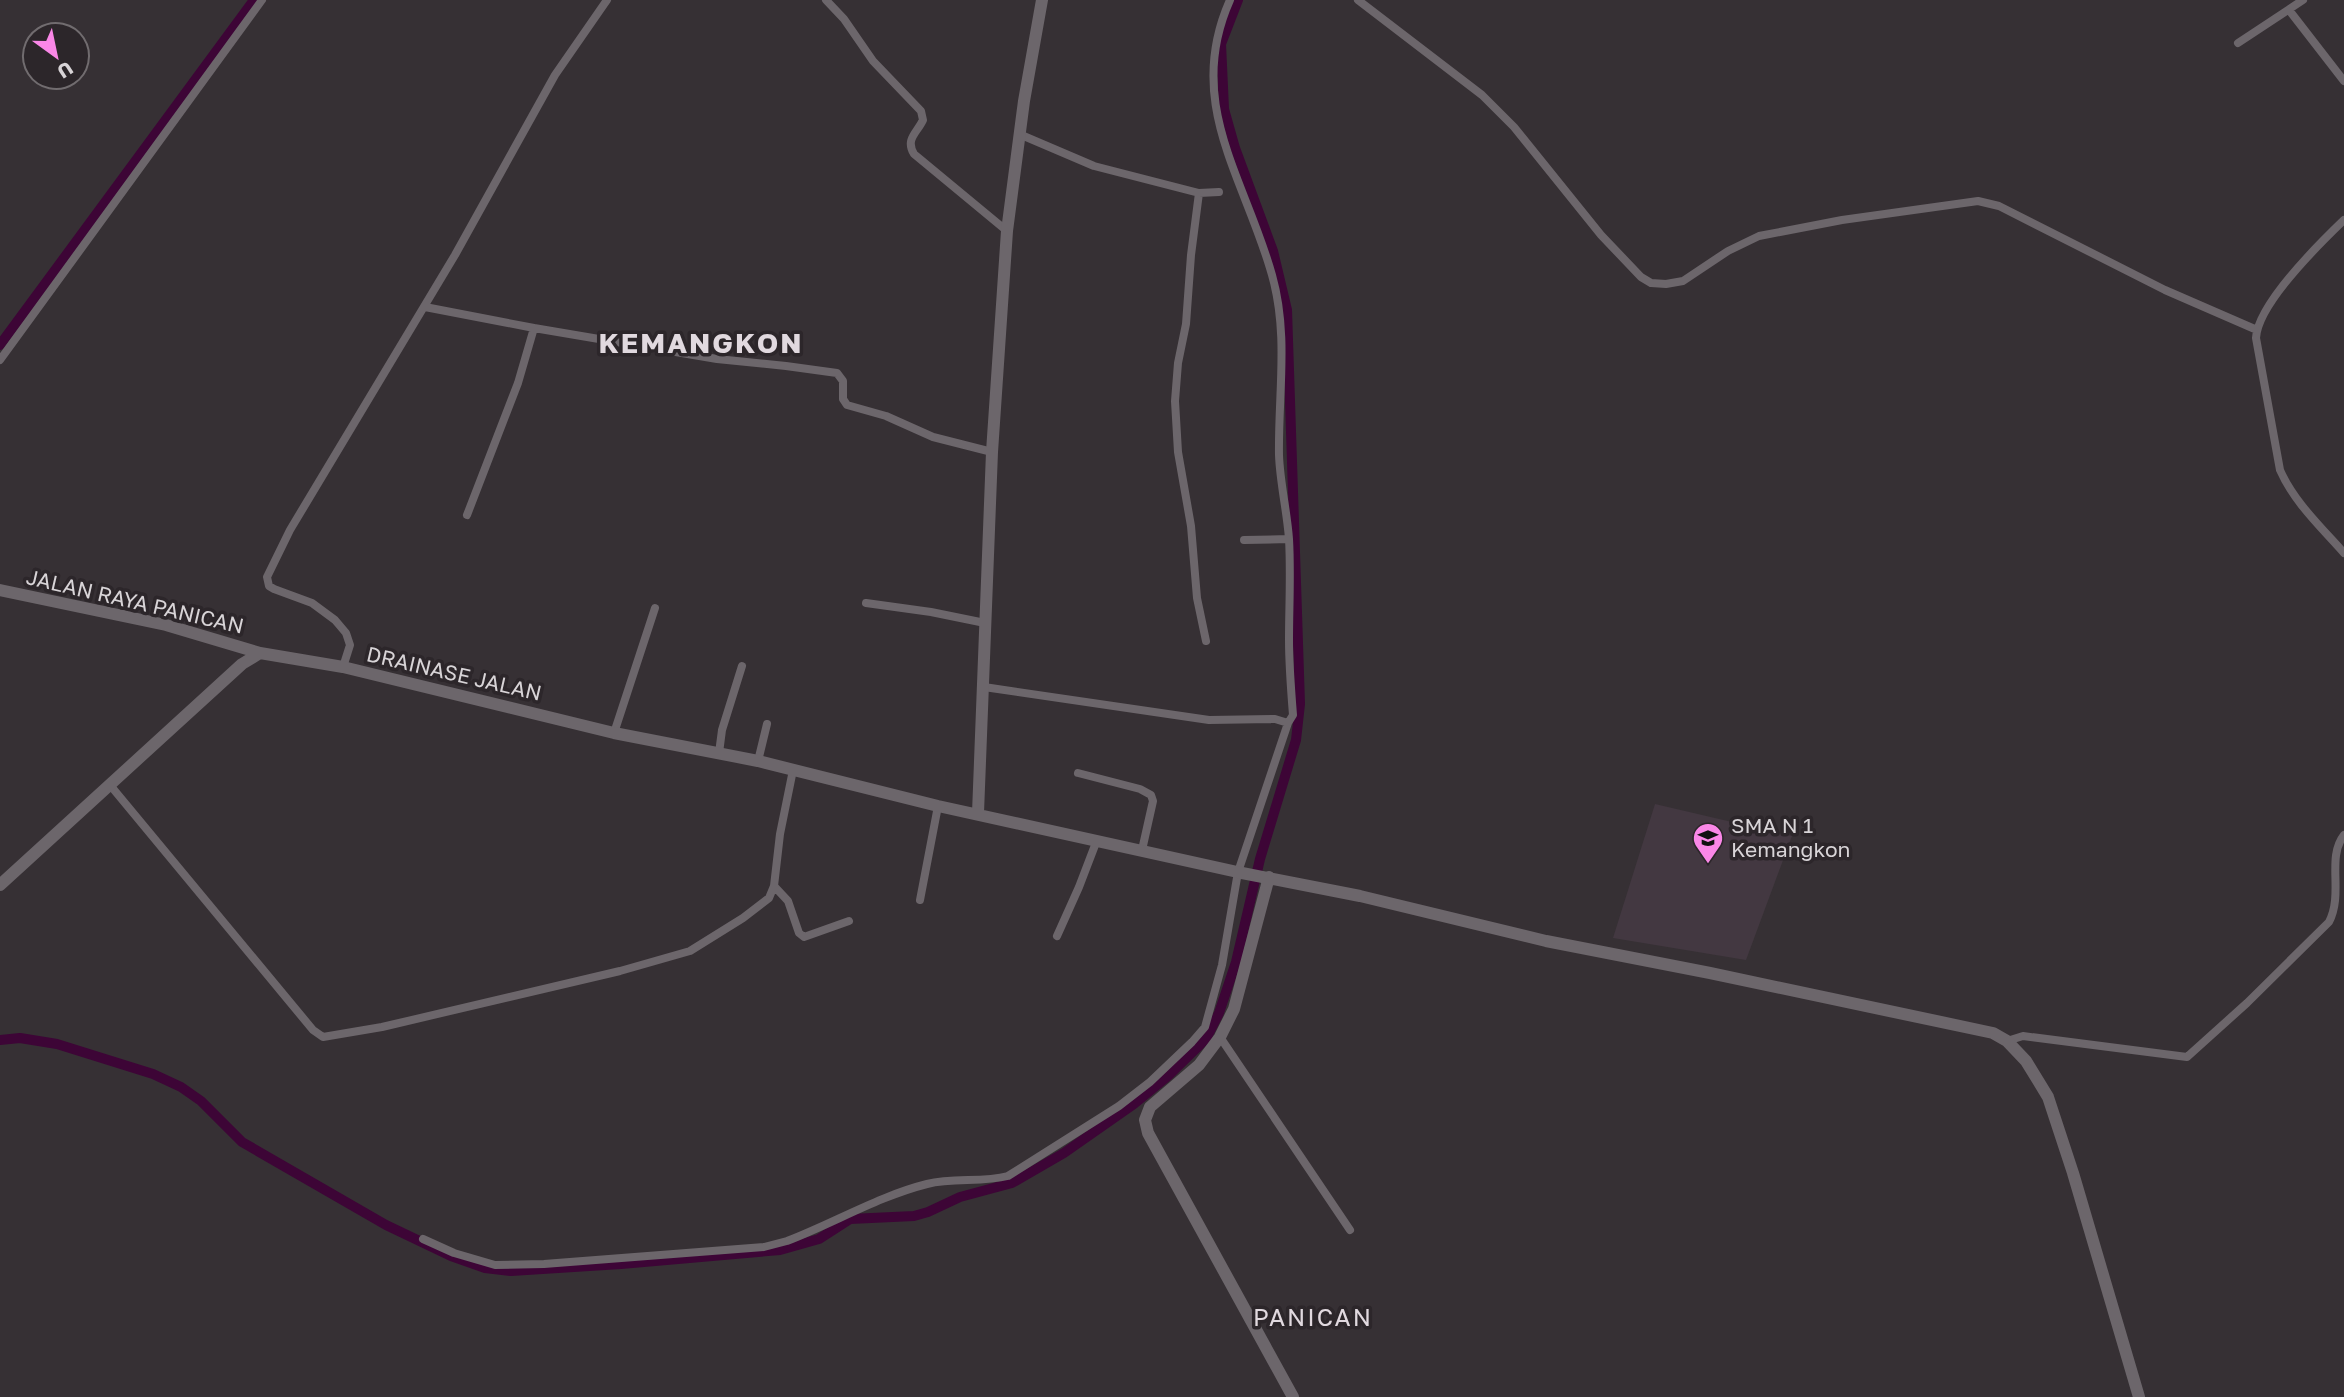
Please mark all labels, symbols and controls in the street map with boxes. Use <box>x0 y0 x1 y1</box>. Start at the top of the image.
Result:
north arrow <box>21 21 91 91</box>
text: U <box>53 57 78 84</box>
district label: KEMANGKON <box>598 326 804 359</box>
street label: JALAN RAYA PANICAN <box>24 563 247 639</box>
street label: DRAINASE JALAN <box>364 640 544 706</box>
place label: SMA N 1 Kemangkon <box>1731 812 1851 862</box>
school or university icon: SMA N 1 Kemangkon <box>1691 821 1725 865</box>
district label: PANICAN <box>1253 1302 1373 1331</box>

